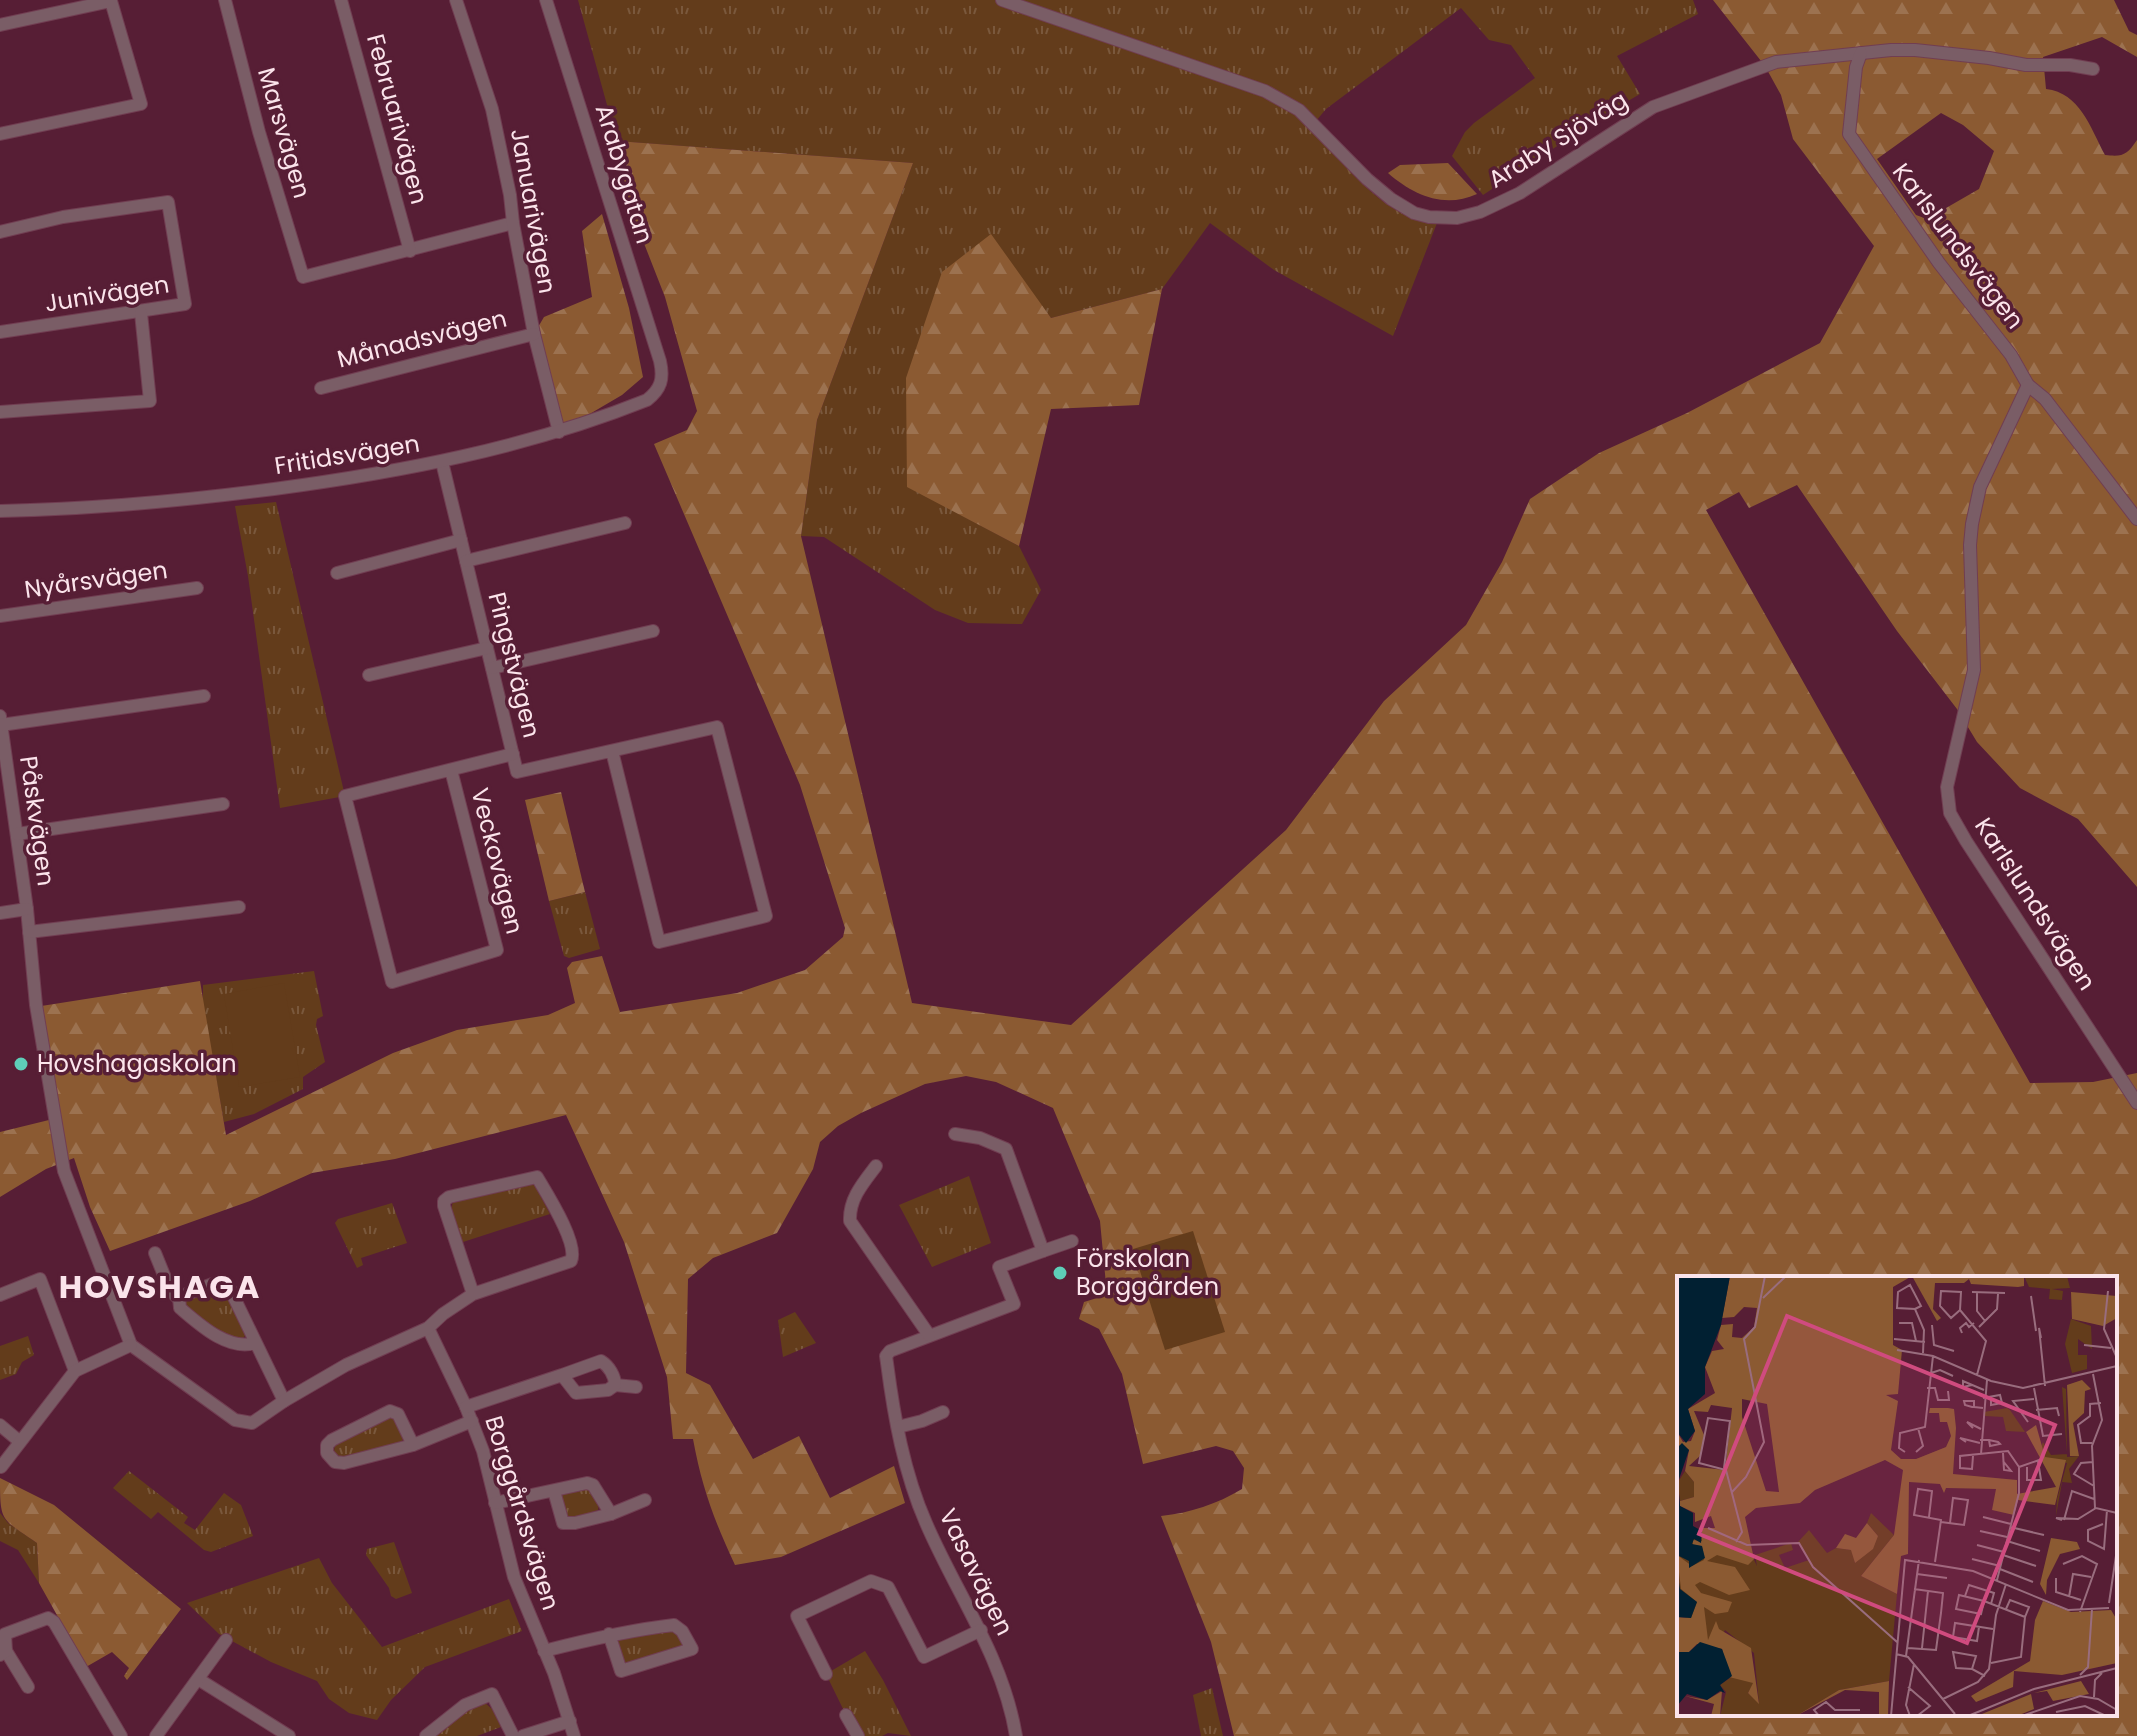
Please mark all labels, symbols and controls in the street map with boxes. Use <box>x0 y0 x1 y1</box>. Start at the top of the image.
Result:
street label: Februarivägen <box>359 30 436 208</box>
street label: Marsvägen <box>250 64 319 202</box>
street label: Araby Sjöväg <box>1482 84 1634 196</box>
street label: Arabygatan <box>588 100 661 247</box>
street label: Januarivägen <box>503 126 564 296</box>
street label: Karlslundsvägen <box>1885 156 2032 335</box>
street label: Junivägen <box>42 267 171 320</box>
street label: Månadsvägen <box>334 302 510 375</box>
street label: Fritidsvägen <box>272 427 422 482</box>
street label: Nyårsvägen <box>22 553 170 606</box>
street label: Pingstvägen <box>480 589 548 741</box>
street label: Påskvägen <box>12 754 63 888</box>
street label: Veckovägen <box>463 784 532 937</box>
street label: Karlslundsvägen <box>1967 811 2104 996</box>
place label: Hovshagaskolan <box>37 1047 237 1080</box>
marker: Hovshagaskolan <box>12 1055 30 1073</box>
place label: Förskolan Borggården <box>1076 1242 1219 1303</box>
district label: HOVSHAGA <box>59 1264 261 1309</box>
marker: Förskolan Borggården <box>1051 1264 1069 1282</box>
inset map <box>1677 1276 2117 1716</box>
street label: Borggårdsvägen <box>477 1412 568 1614</box>
street label: Vasavägen <box>932 1503 1021 1641</box>

